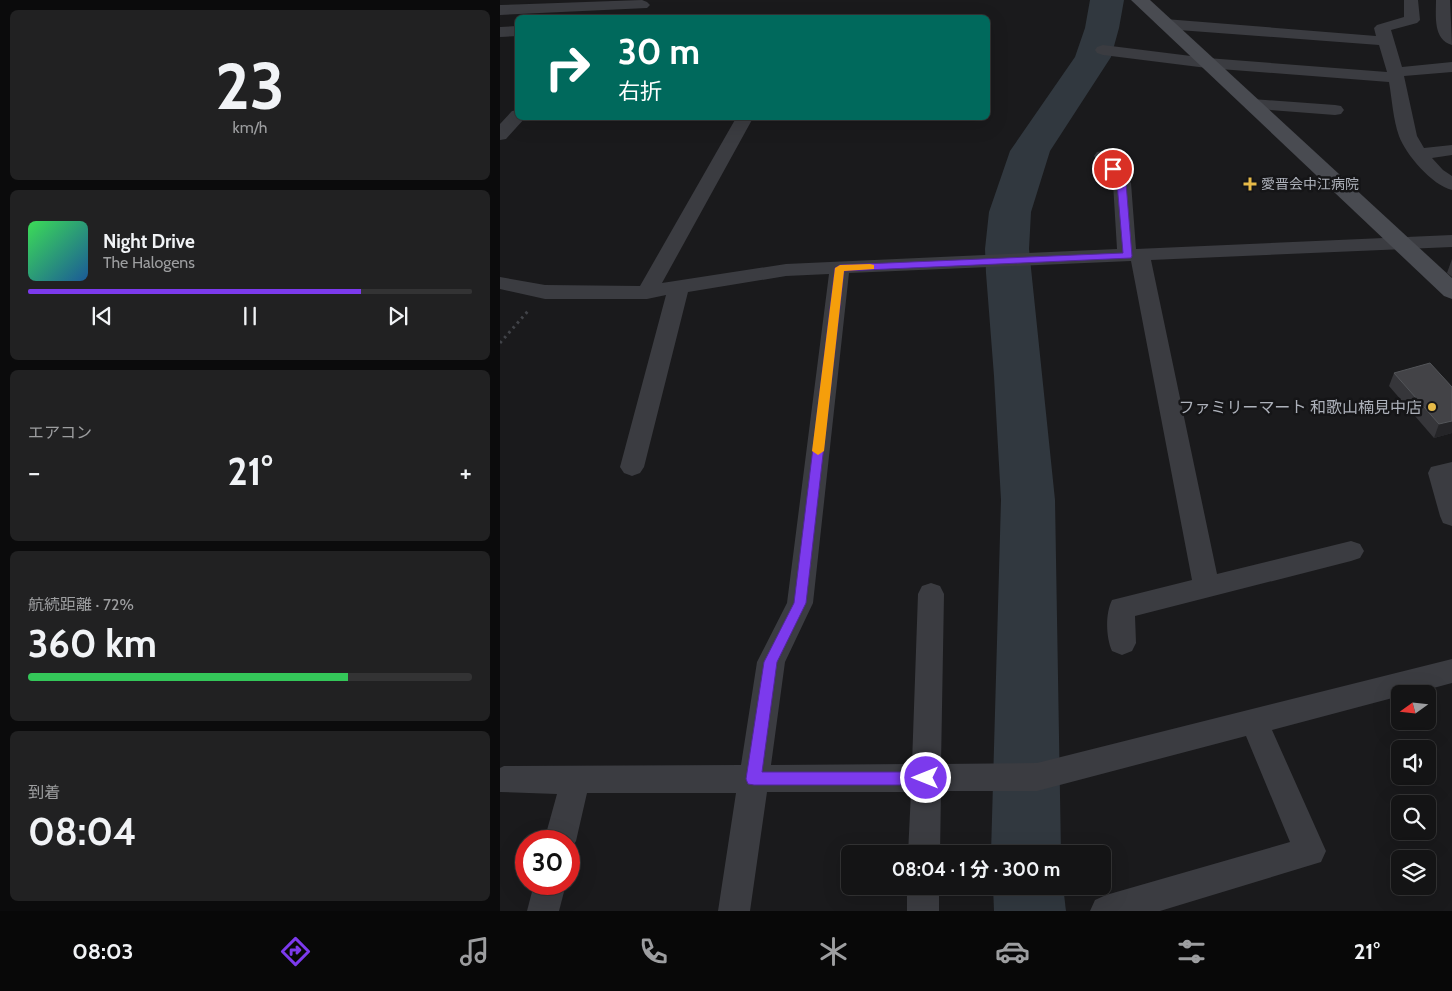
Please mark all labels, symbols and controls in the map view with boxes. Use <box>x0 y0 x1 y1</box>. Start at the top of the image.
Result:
text: 30 m <box>618 30 700 73</box>
icon: right <box>535 35 600 100</box>
text: 23 <box>215 46 285 125</box>
text: 右折 <box>618 78 662 105</box>
text: km/h <box>232 118 268 137</box>
pin <box>1092 148 1134 190</box>
icon: arrive <box>1099 155 1127 183</box>
place label: 愛晋会中江病院 <box>1261 175 1359 193</box>
marker: 愛晋会中江病院 <box>1243 177 1257 191</box>
text: Night Drive <box>103 230 195 253</box>
text: The Halogens <box>103 253 195 272</box>
icon: previous <box>88 302 116 330</box>
icon: pause <box>236 302 264 330</box>
icon: next <box>384 302 412 330</box>
place label: ファミリーマート 和歌山楠見中店 <box>1178 398 1422 417</box>
marker: ファミリーマート 和歌山楠見中店 <box>1426 401 1438 413</box>
text: エアコン <box>28 423 92 442</box>
text: 21° <box>227 448 273 495</box>
text: − <box>28 455 40 489</box>
text: + <box>460 455 472 489</box>
text: 航続距離 · 72% <box>28 595 134 614</box>
text: 360 km <box>28 620 157 667</box>
north arrow <box>1391 685 1436 730</box>
map controls <box>1391 685 1436 895</box>
button: sound <box>1391 740 1436 785</box>
position arrow <box>899 751 951 803</box>
text: 到着 <box>28 783 60 802</box>
button: search <box>1391 795 1436 840</box>
text: 08:04 <box>28 808 137 855</box>
speed limit sign: 30 <box>515 830 580 895</box>
button: layers <box>1391 850 1436 895</box>
text: 08:04 · 1 分 · 300 m <box>892 858 1060 881</box>
icon: directions <box>278 934 313 969</box>
icon: music <box>457 934 492 969</box>
icon: phone <box>636 934 671 969</box>
icon: climate <box>816 934 851 969</box>
icon: car <box>995 934 1030 969</box>
icon: filters <box>1174 934 1209 969</box>
text: 08:03 <box>72 938 133 965</box>
text: 21° <box>1354 938 1380 965</box>

